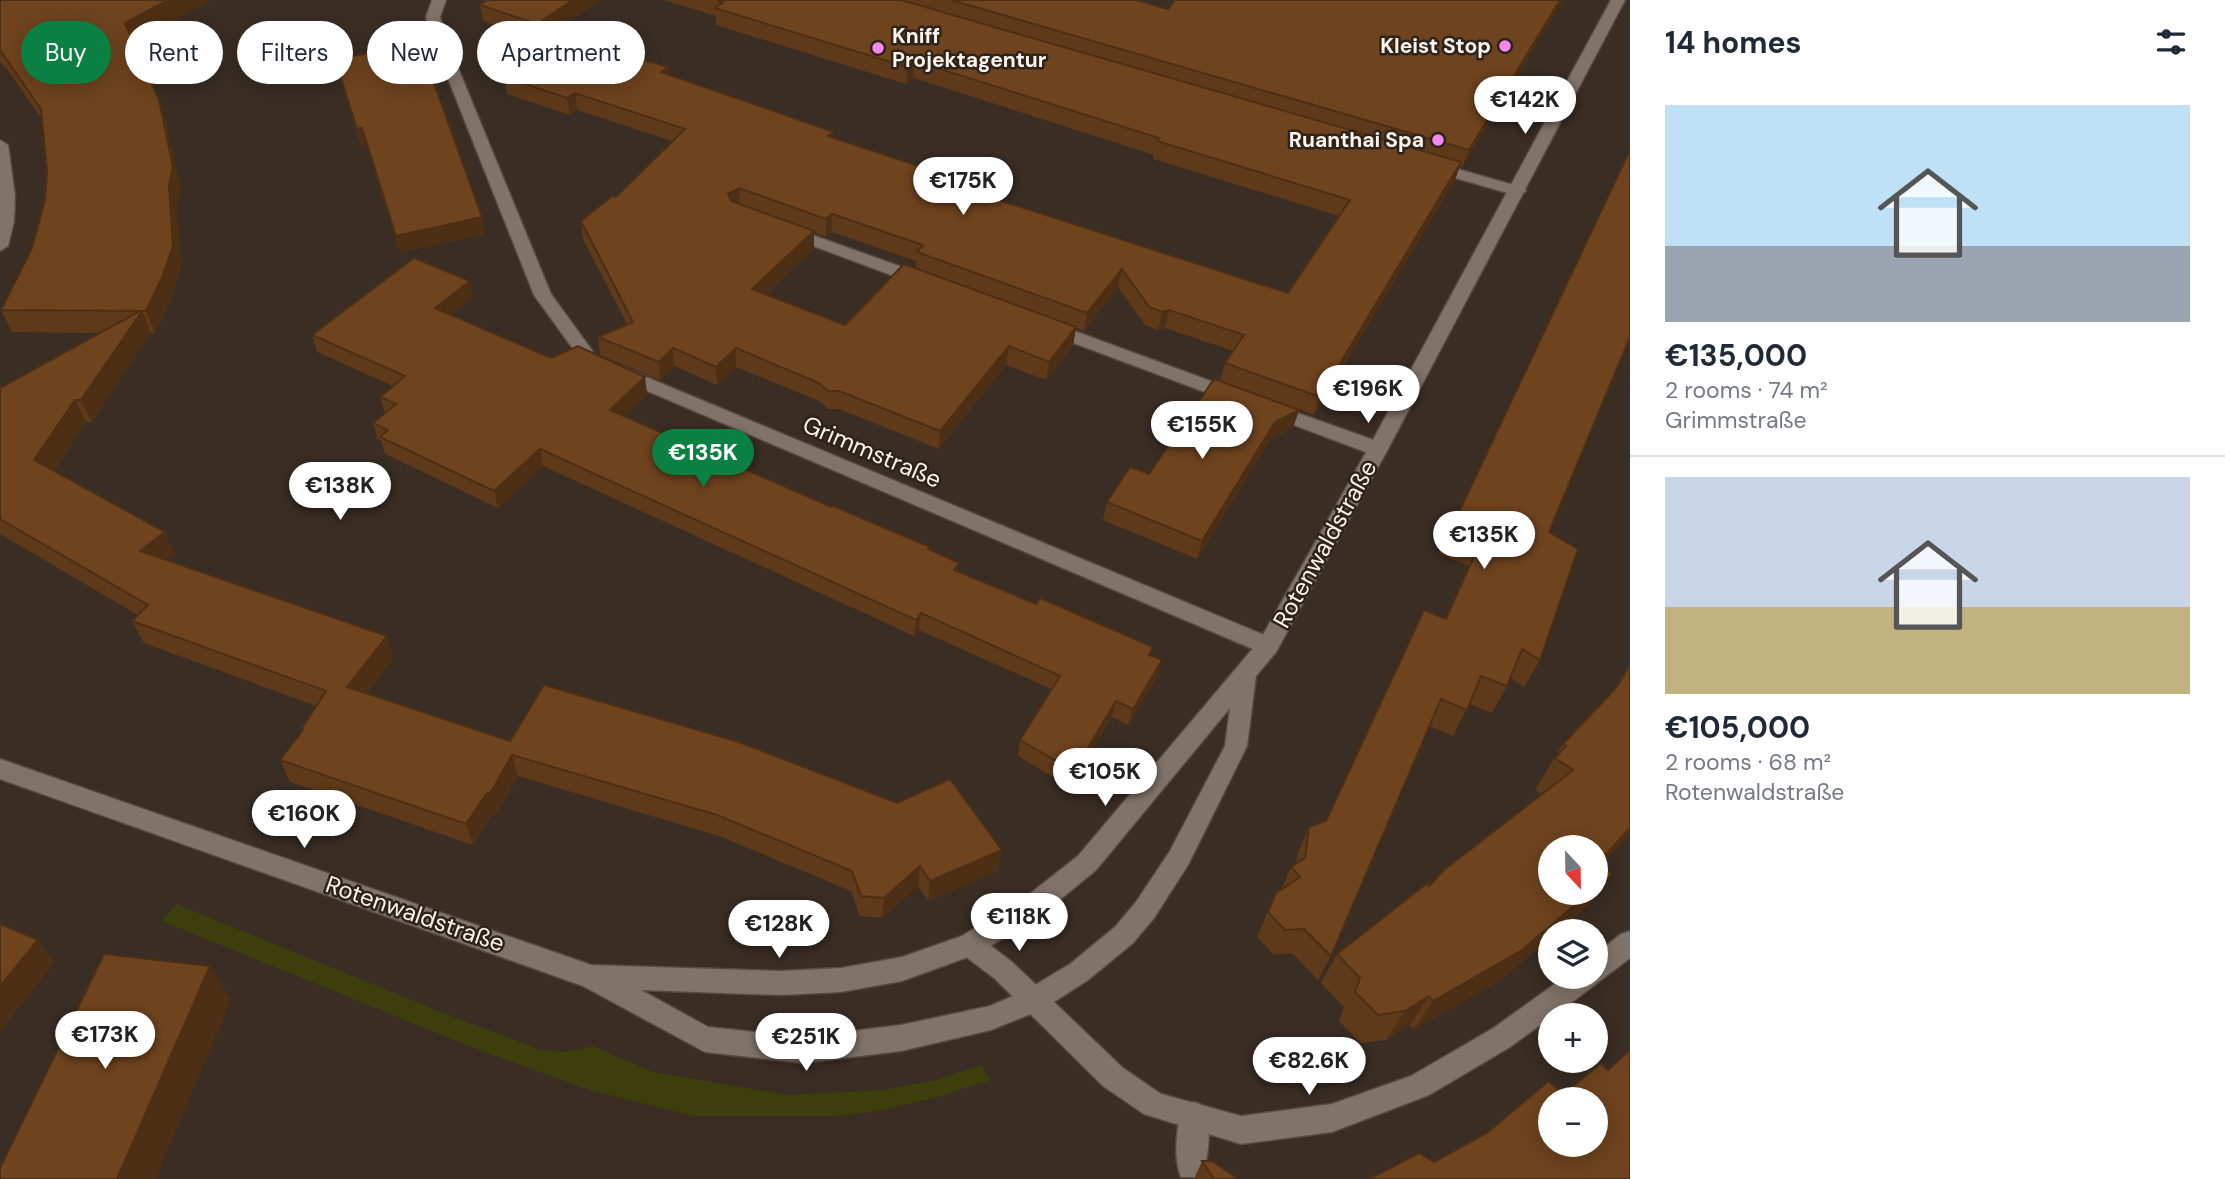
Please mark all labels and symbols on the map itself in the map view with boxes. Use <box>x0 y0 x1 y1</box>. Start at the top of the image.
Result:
place label: Kniff Projektagentur <box>892 22 1047 74</box>
place label: Kleist Stop <box>1380 32 1491 60</box>
marker: Kleist Stop <box>1497 38 1513 54</box>
marker: Kniff Projektagentur <box>870 40 886 56</box>
pin: €142K <box>1476 76 1574 136</box>
place label: Ruanthai Spa <box>1289 126 1424 154</box>
marker: Ruanthai Spa <box>1430 132 1446 148</box>
pin: €175K <box>914 158 1012 217</box>
pin: €196K <box>1319 366 1417 425</box>
pin: €155K <box>1153 402 1251 461</box>
street label: Grimmstraße <box>798 408 946 495</box>
pin: €135K <box>654 430 752 489</box>
street label: Rotenwaldstraße <box>1266 454 1383 633</box>
pin: €138K <box>291 462 389 522</box>
pin: €135K <box>1435 512 1533 571</box>
pin: €105K <box>1056 748 1154 808</box>
pin: €160K <box>255 790 353 850</box>
north arrow <box>1538 835 1608 905</box>
street label: Rotenwaldstraße <box>322 868 509 959</box>
pin: €118K <box>970 894 1068 953</box>
pin: €128K <box>730 900 828 960</box>
pin: €173K <box>56 1012 154 1071</box>
pin: €251K <box>757 1014 855 1073</box>
pin: €82.6K <box>1252 1038 1366 1097</box>

